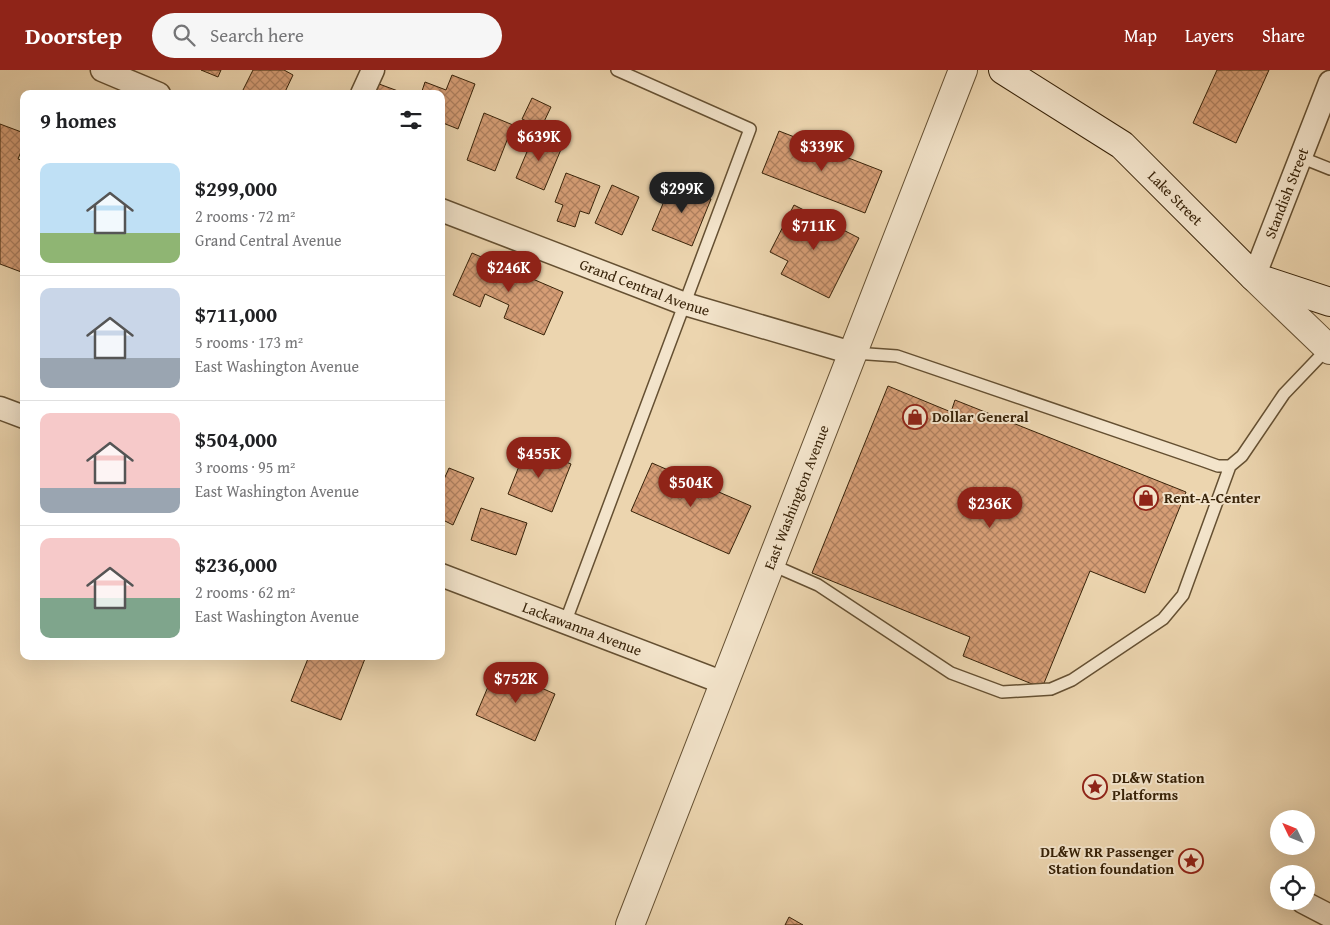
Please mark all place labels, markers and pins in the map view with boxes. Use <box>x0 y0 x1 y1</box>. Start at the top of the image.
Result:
pin: $639K <box>504 119 574 162</box>
pin: $339K <box>787 129 857 172</box>
pin: $299K <box>647 172 717 214</box>
pin: $711K <box>779 208 849 251</box>
pin: $246K <box>474 250 544 293</box>
shop icon: Dollar General <box>902 404 928 430</box>
place label: Dollar General <box>932 406 1029 427</box>
pin: $455K <box>504 436 574 479</box>
pin: $504K <box>656 466 726 508</box>
shop icon: Rent-A-Center <box>1133 485 1159 511</box>
pin: $236K <box>955 486 1025 529</box>
place label: Rent-A-Center <box>1164 487 1260 508</box>
pin: $752K <box>481 662 551 704</box>
place label: DL&W Station Platforms <box>1112 767 1205 805</box>
place icon: DL&W Station Platforms <box>1082 774 1108 800</box>
place label: DL&W RR Passenger Station foundation <box>1040 841 1174 879</box>
place icon: DL&W RR Passenger Station foundation <box>1178 848 1204 874</box>

